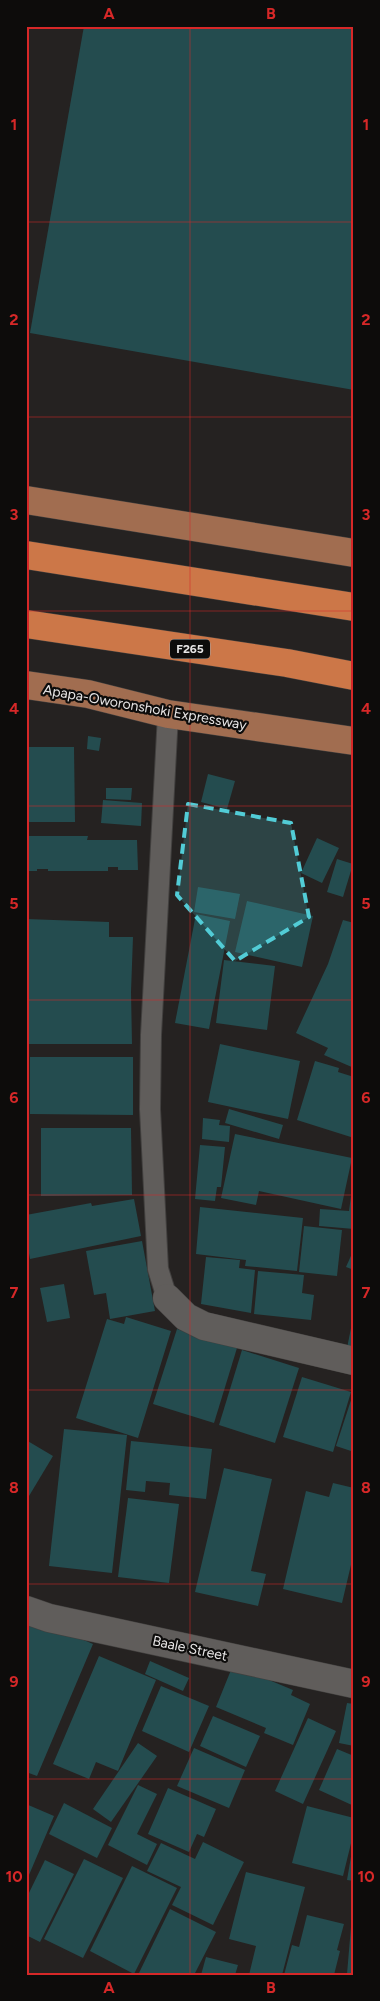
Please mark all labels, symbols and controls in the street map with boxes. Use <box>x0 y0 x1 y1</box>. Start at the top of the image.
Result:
text: A <box>103 4 115 23</box>
text: B <box>266 4 276 23</box>
text: 1 <box>11 115 17 134</box>
text: 1 <box>363 115 369 134</box>
text: 2 <box>9 310 19 329</box>
text: 2 <box>361 310 371 329</box>
text: 3 <box>10 505 19 524</box>
text: 3 <box>362 505 371 524</box>
road number: F265 <box>170 640 210 659</box>
street label: Apapa-Oworonshoki Expressway <box>42 681 249 734</box>
text: 4 <box>9 699 19 718</box>
text: 4 <box>361 699 371 718</box>
text: 5 <box>9 894 19 913</box>
text: 5 <box>361 894 371 913</box>
text: 6 <box>9 1088 19 1107</box>
text: 6 <box>361 1088 371 1107</box>
text: 7 <box>10 1283 19 1302</box>
text: 7 <box>362 1283 371 1302</box>
text: 8 <box>9 1478 19 1497</box>
text: 8 <box>361 1478 371 1497</box>
street label: Baale Street <box>151 1632 229 1665</box>
text: 9 <box>9 1672 19 1691</box>
text: 9 <box>361 1672 371 1691</box>
text: 10 <box>5 1867 23 1886</box>
text: 10 <box>357 1867 375 1886</box>
text: A <box>103 1978 115 1997</box>
text: B <box>266 1978 276 1997</box>

